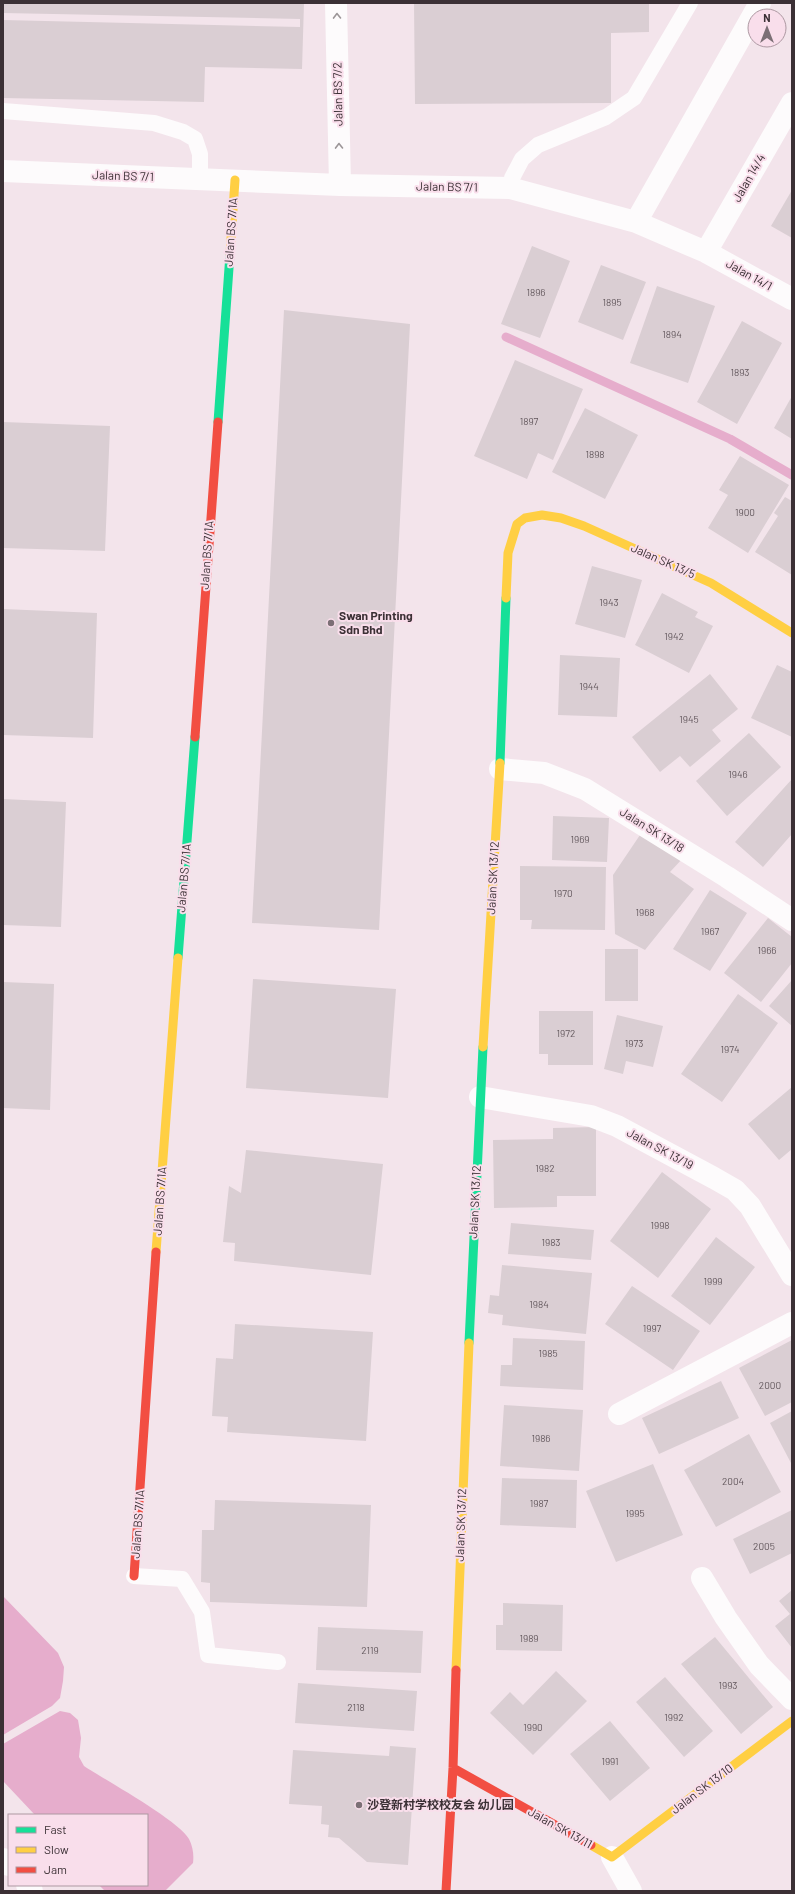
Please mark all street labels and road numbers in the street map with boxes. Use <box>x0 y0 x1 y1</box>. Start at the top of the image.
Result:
street label: Jalan BS 7/2 <box>329 62 345 126</box>
street label: Jalan 14/4 <box>729 151 767 204</box>
street label: Jalan BS 7/1 <box>92 167 154 183</box>
street label: Jalan BS 7/1 <box>416 178 478 194</box>
street label: Jalan BS 7/1A <box>221 197 239 267</box>
street label: Jalan 14/1 <box>724 256 775 293</box>
street label: Jalan BS 7/1A <box>197 520 215 590</box>
street label: Jalan SK 13/5 <box>629 540 698 580</box>
street label: Jalan SK 13/18 <box>618 804 687 854</box>
street label: Jalan SK 13/12 <box>483 841 501 915</box>
street label: Jalan BS 7/1A <box>173 843 193 913</box>
street label: Jalan SK 13/19 <box>625 1125 696 1171</box>
street label: Jalan SK 13/12 <box>465 1165 483 1239</box>
street label: Jalan BS 7/1A <box>150 1166 168 1236</box>
street label: Jalan SK 13/12 <box>452 1488 468 1562</box>
street label: Jalan BS 7/1A <box>128 1489 146 1559</box>
street label: Jalan SK 13/10 <box>668 1760 735 1816</box>
street label: Jalan SK 13/11 <box>526 1804 595 1851</box>

